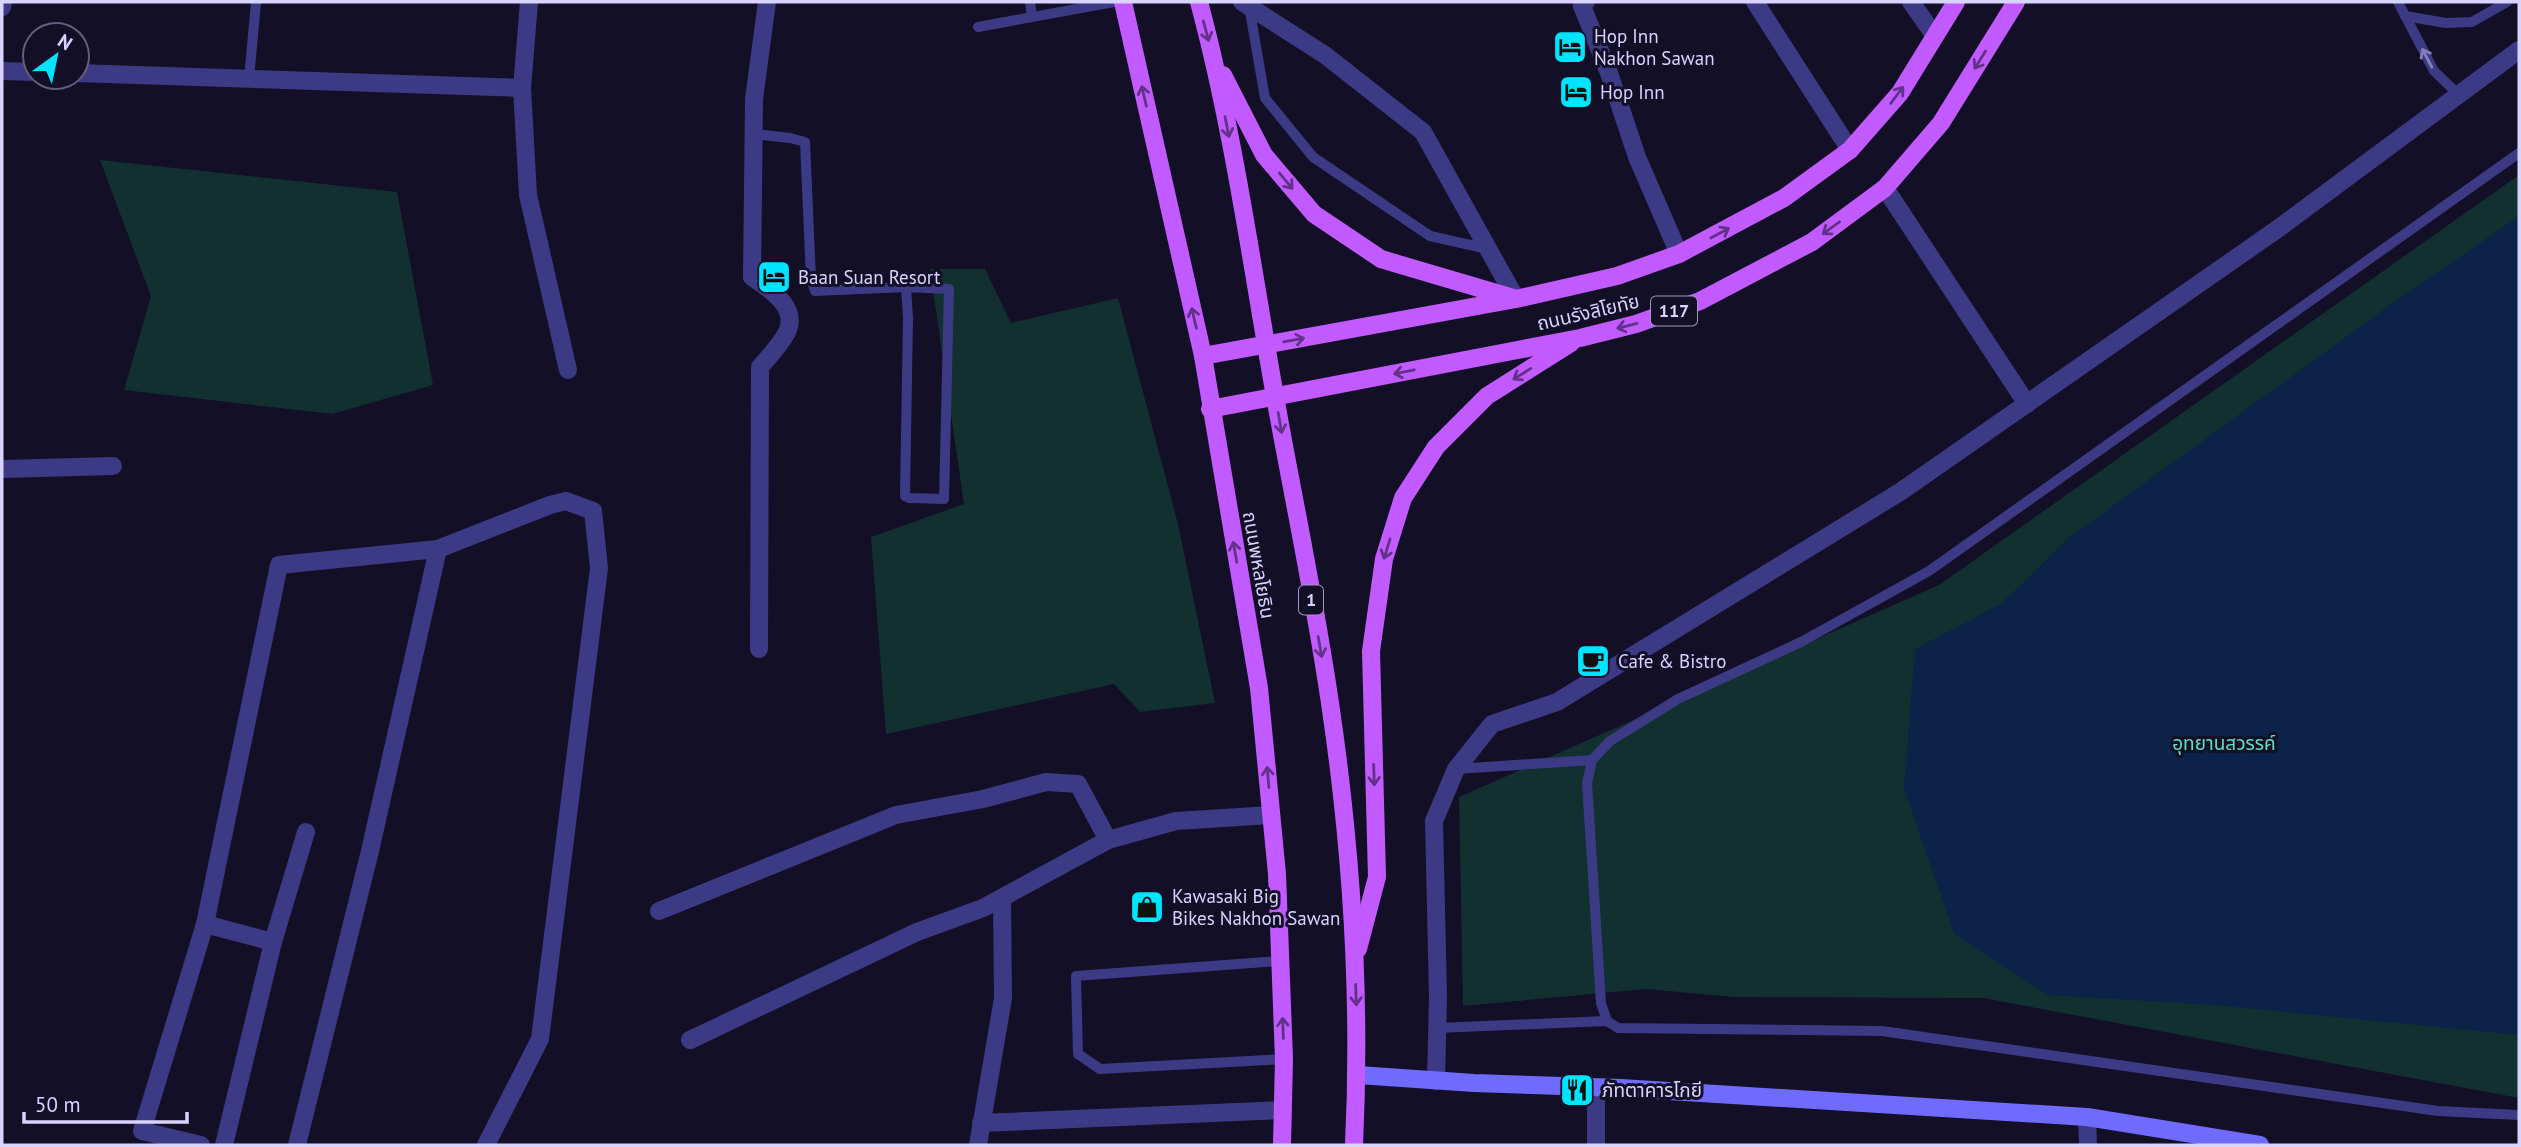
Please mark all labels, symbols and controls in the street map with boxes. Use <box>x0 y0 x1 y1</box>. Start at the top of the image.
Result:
one-way arrow <box>1201 20 1214 42</box>
north arrow <box>21 21 91 91</box>
place label: Hop Inn Nakhon Sawan <box>1594 24 1715 70</box>
text: N <box>53 28 77 55</box>
hotel icon: Hop Inn Nakhon Sawan <box>1551 28 1589 66</box>
one-way arrow <box>2420 48 2434 69</box>
one-way arrow <box>1973 49 1987 69</box>
hotel icon: Hop Inn <box>1557 73 1595 111</box>
place label: Hop Inn <box>1600 80 1665 104</box>
one-way arrow <box>1137 85 1151 108</box>
one-way arrow <box>1890 86 1905 104</box>
one-way arrow <box>1221 115 1234 138</box>
one-way arrow <box>1279 172 1294 190</box>
one-way arrow <box>1822 221 1841 235</box>
one-way arrow <box>1709 225 1730 239</box>
hotel icon: Baan Suan Resort <box>755 258 793 296</box>
place label: Baan Suan Resort <box>798 265 941 289</box>
street label: ถนนรังสิโยทัย <box>1534 289 1642 335</box>
road number: 117 <box>1651 296 1697 326</box>
one-way arrow <box>1187 307 1200 330</box>
one-way arrow <box>1616 320 1639 333</box>
one-way arrow <box>1282 332 1305 346</box>
one-way arrow <box>1393 366 1416 379</box>
one-way arrow <box>1513 367 1532 382</box>
one-way arrow <box>1274 411 1287 434</box>
street label: ถนนพหลโยธิน <box>1238 509 1280 621</box>
one-way arrow <box>1380 538 1393 560</box>
one-way arrow <box>1228 541 1242 564</box>
road number: 1 <box>1299 586 1323 614</box>
one-way arrow <box>1314 635 1327 658</box>
cafe icon: Cafe & Bistro <box>1574 642 1612 680</box>
place label: Cafe & Bistro <box>1618 649 1726 673</box>
park label: อุทยานสวรรค์ <box>2172 731 2276 755</box>
one-way arrow <box>1368 763 1381 786</box>
one-way arrow <box>1261 766 1274 788</box>
place label: Kawasaki Big Bikes Nakhon Sawan <box>1172 884 1340 930</box>
shop icon: Kawasaki Big Bikes Nakhon Sawan <box>1128 888 1166 926</box>
one-way arrow <box>1349 983 1362 1006</box>
one-way arrow <box>1276 1017 1289 1040</box>
restaurant icon: ภัทตาคารโกยี <box>1558 1071 1596 1109</box>
place label: ภัทตาคารโกยี <box>1602 1078 1702 1102</box>
scale bar <box>24 1080 187 1124</box>
text: 50 m <box>35 1091 81 1118</box>

